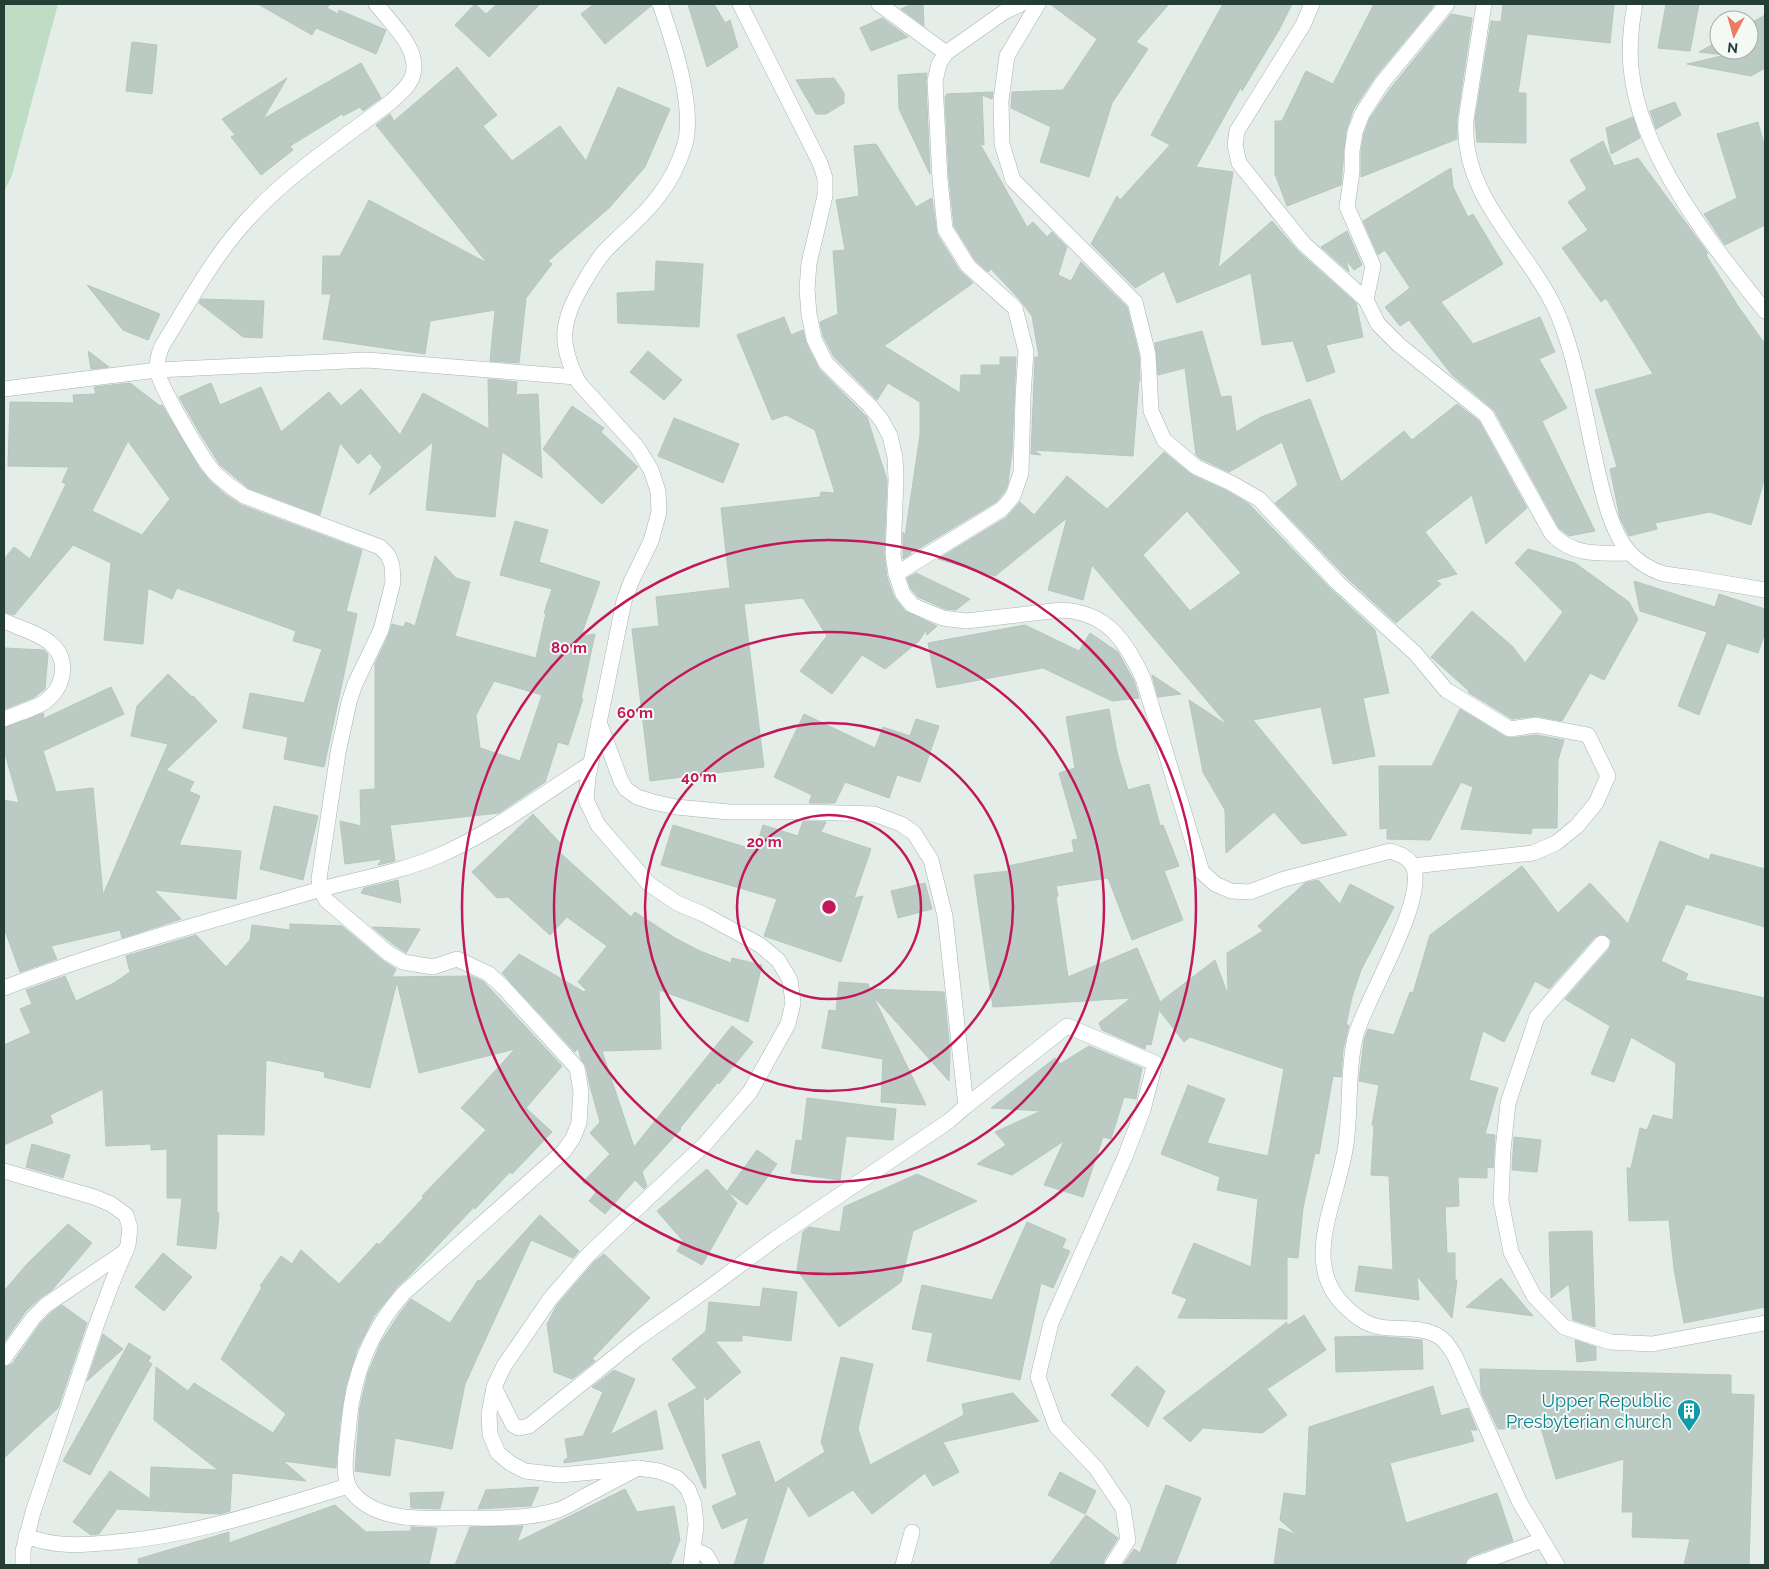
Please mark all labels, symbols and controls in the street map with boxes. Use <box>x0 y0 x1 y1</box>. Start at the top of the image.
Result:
north arrow <box>1709 10 1759 60</box>
text: N <box>1726 39 1739 56</box>
text: 80 m <box>551 639 587 657</box>
text: 60 m <box>617 704 653 722</box>
text: 40 m <box>681 768 717 786</box>
text: 20 m <box>746 833 782 851</box>
centre of rings <box>820 898 838 916</box>
place label: Upper Republic Presbyterian church <box>1506 1390 1672 1432</box>
building icon: Upper Republic Presbyterian church <box>1676 1398 1702 1432</box>

